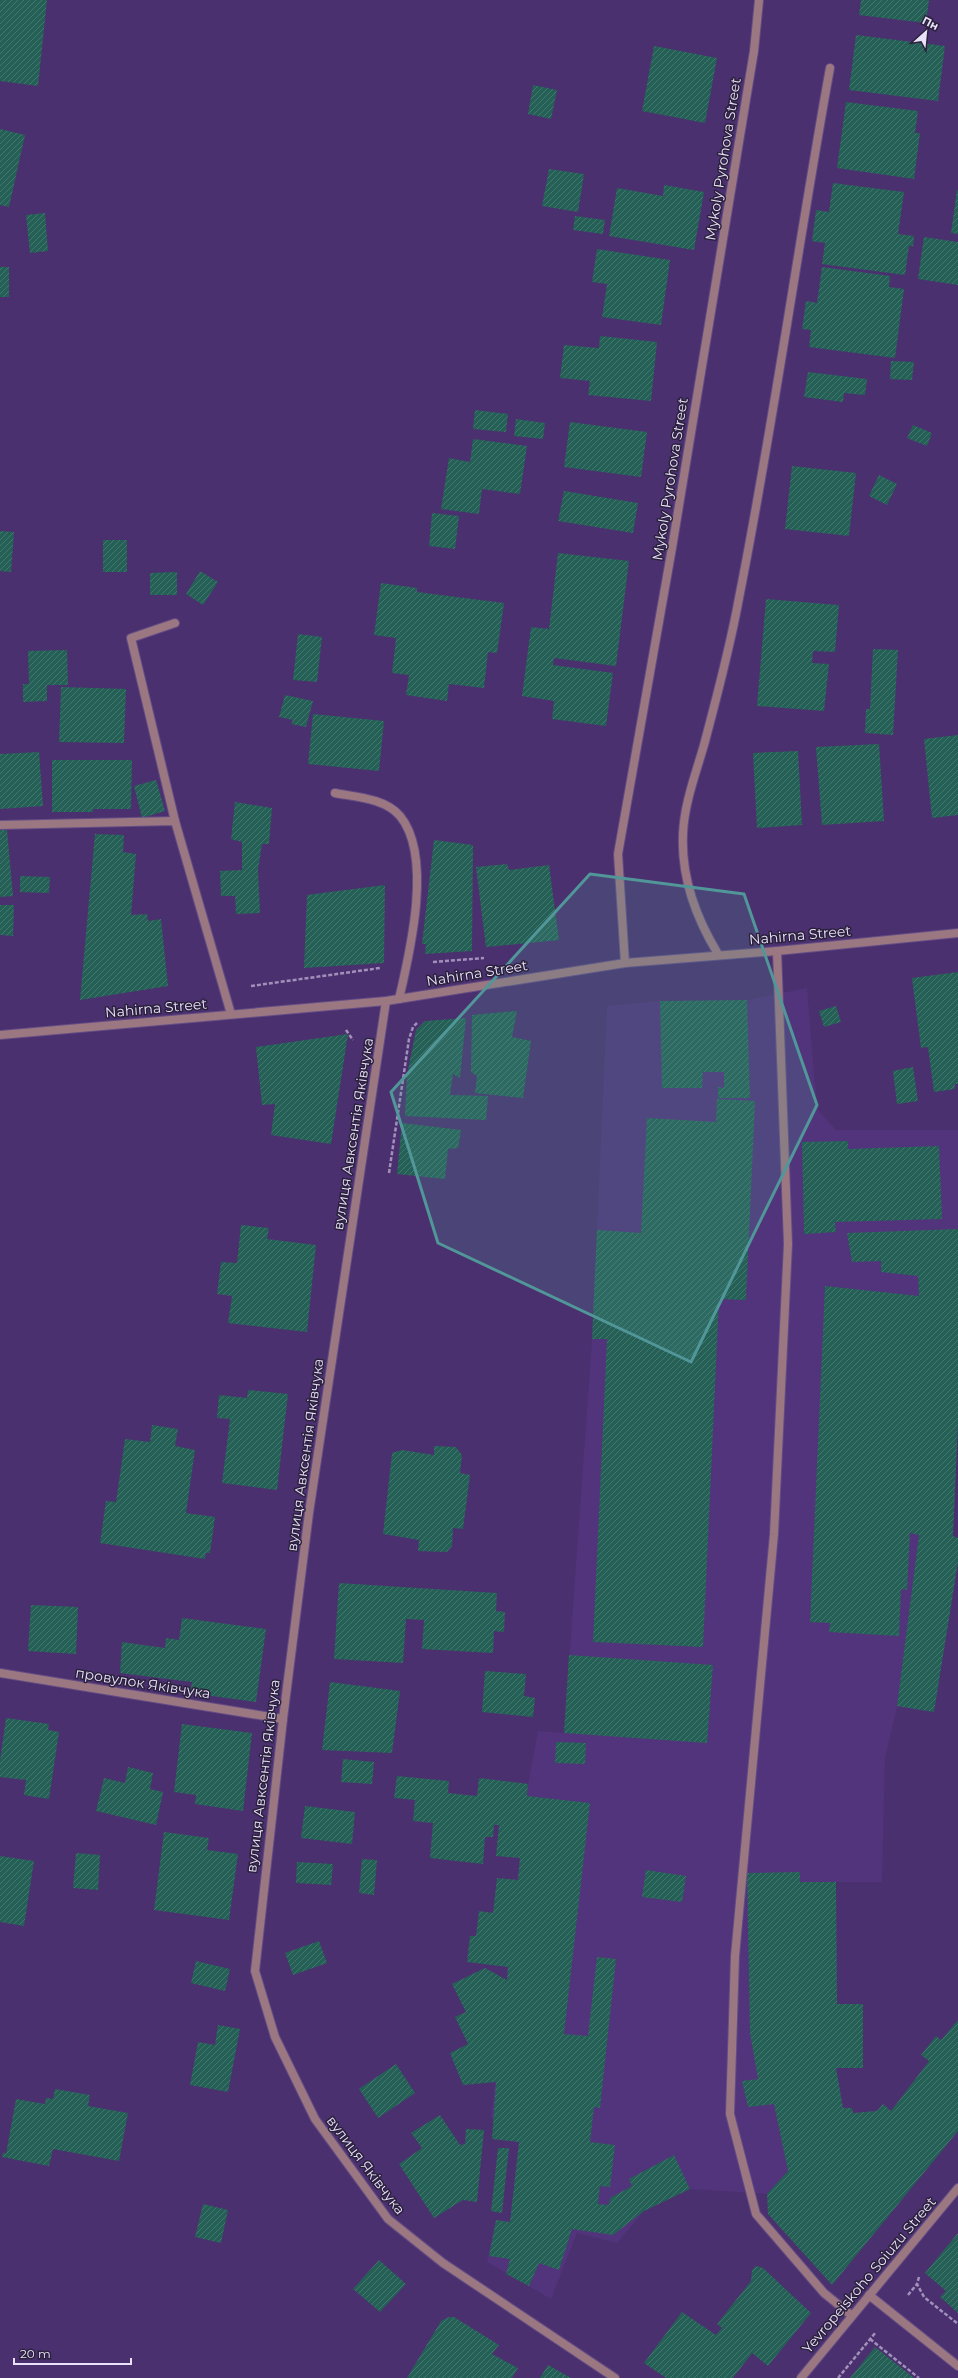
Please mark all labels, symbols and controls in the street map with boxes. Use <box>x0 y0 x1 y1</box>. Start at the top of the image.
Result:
north arrow <box>906 12 946 52</box>
text: Пн <box>920 13 941 33</box>
street label: Mykoly Pyrohova Street <box>701 76 745 242</box>
street label: Mykoly Pyrohova Street <box>648 396 692 562</box>
street label: Nahirna Street <box>748 922 852 948</box>
street label: Nahirna Street <box>425 956 529 990</box>
street label: Nahirna Street <box>104 995 208 1021</box>
street label: вулиця Авксентія Яківчука <box>329 1037 377 1231</box>
street label: вулиця Авксентія Яківчука <box>283 1357 327 1553</box>
street label: провулок Яківчука <box>74 1663 212 1703</box>
street label: вулиця Авксентія Яківчука <box>242 1678 284 1874</box>
street label: вулиця Яківчука <box>323 2112 409 2218</box>
street label: Yevropeiskoho Soiuzu Street <box>798 2193 940 2357</box>
scale bar <box>14 2340 131 2366</box>
text: 20 m <box>20 2346 51 2361</box>

